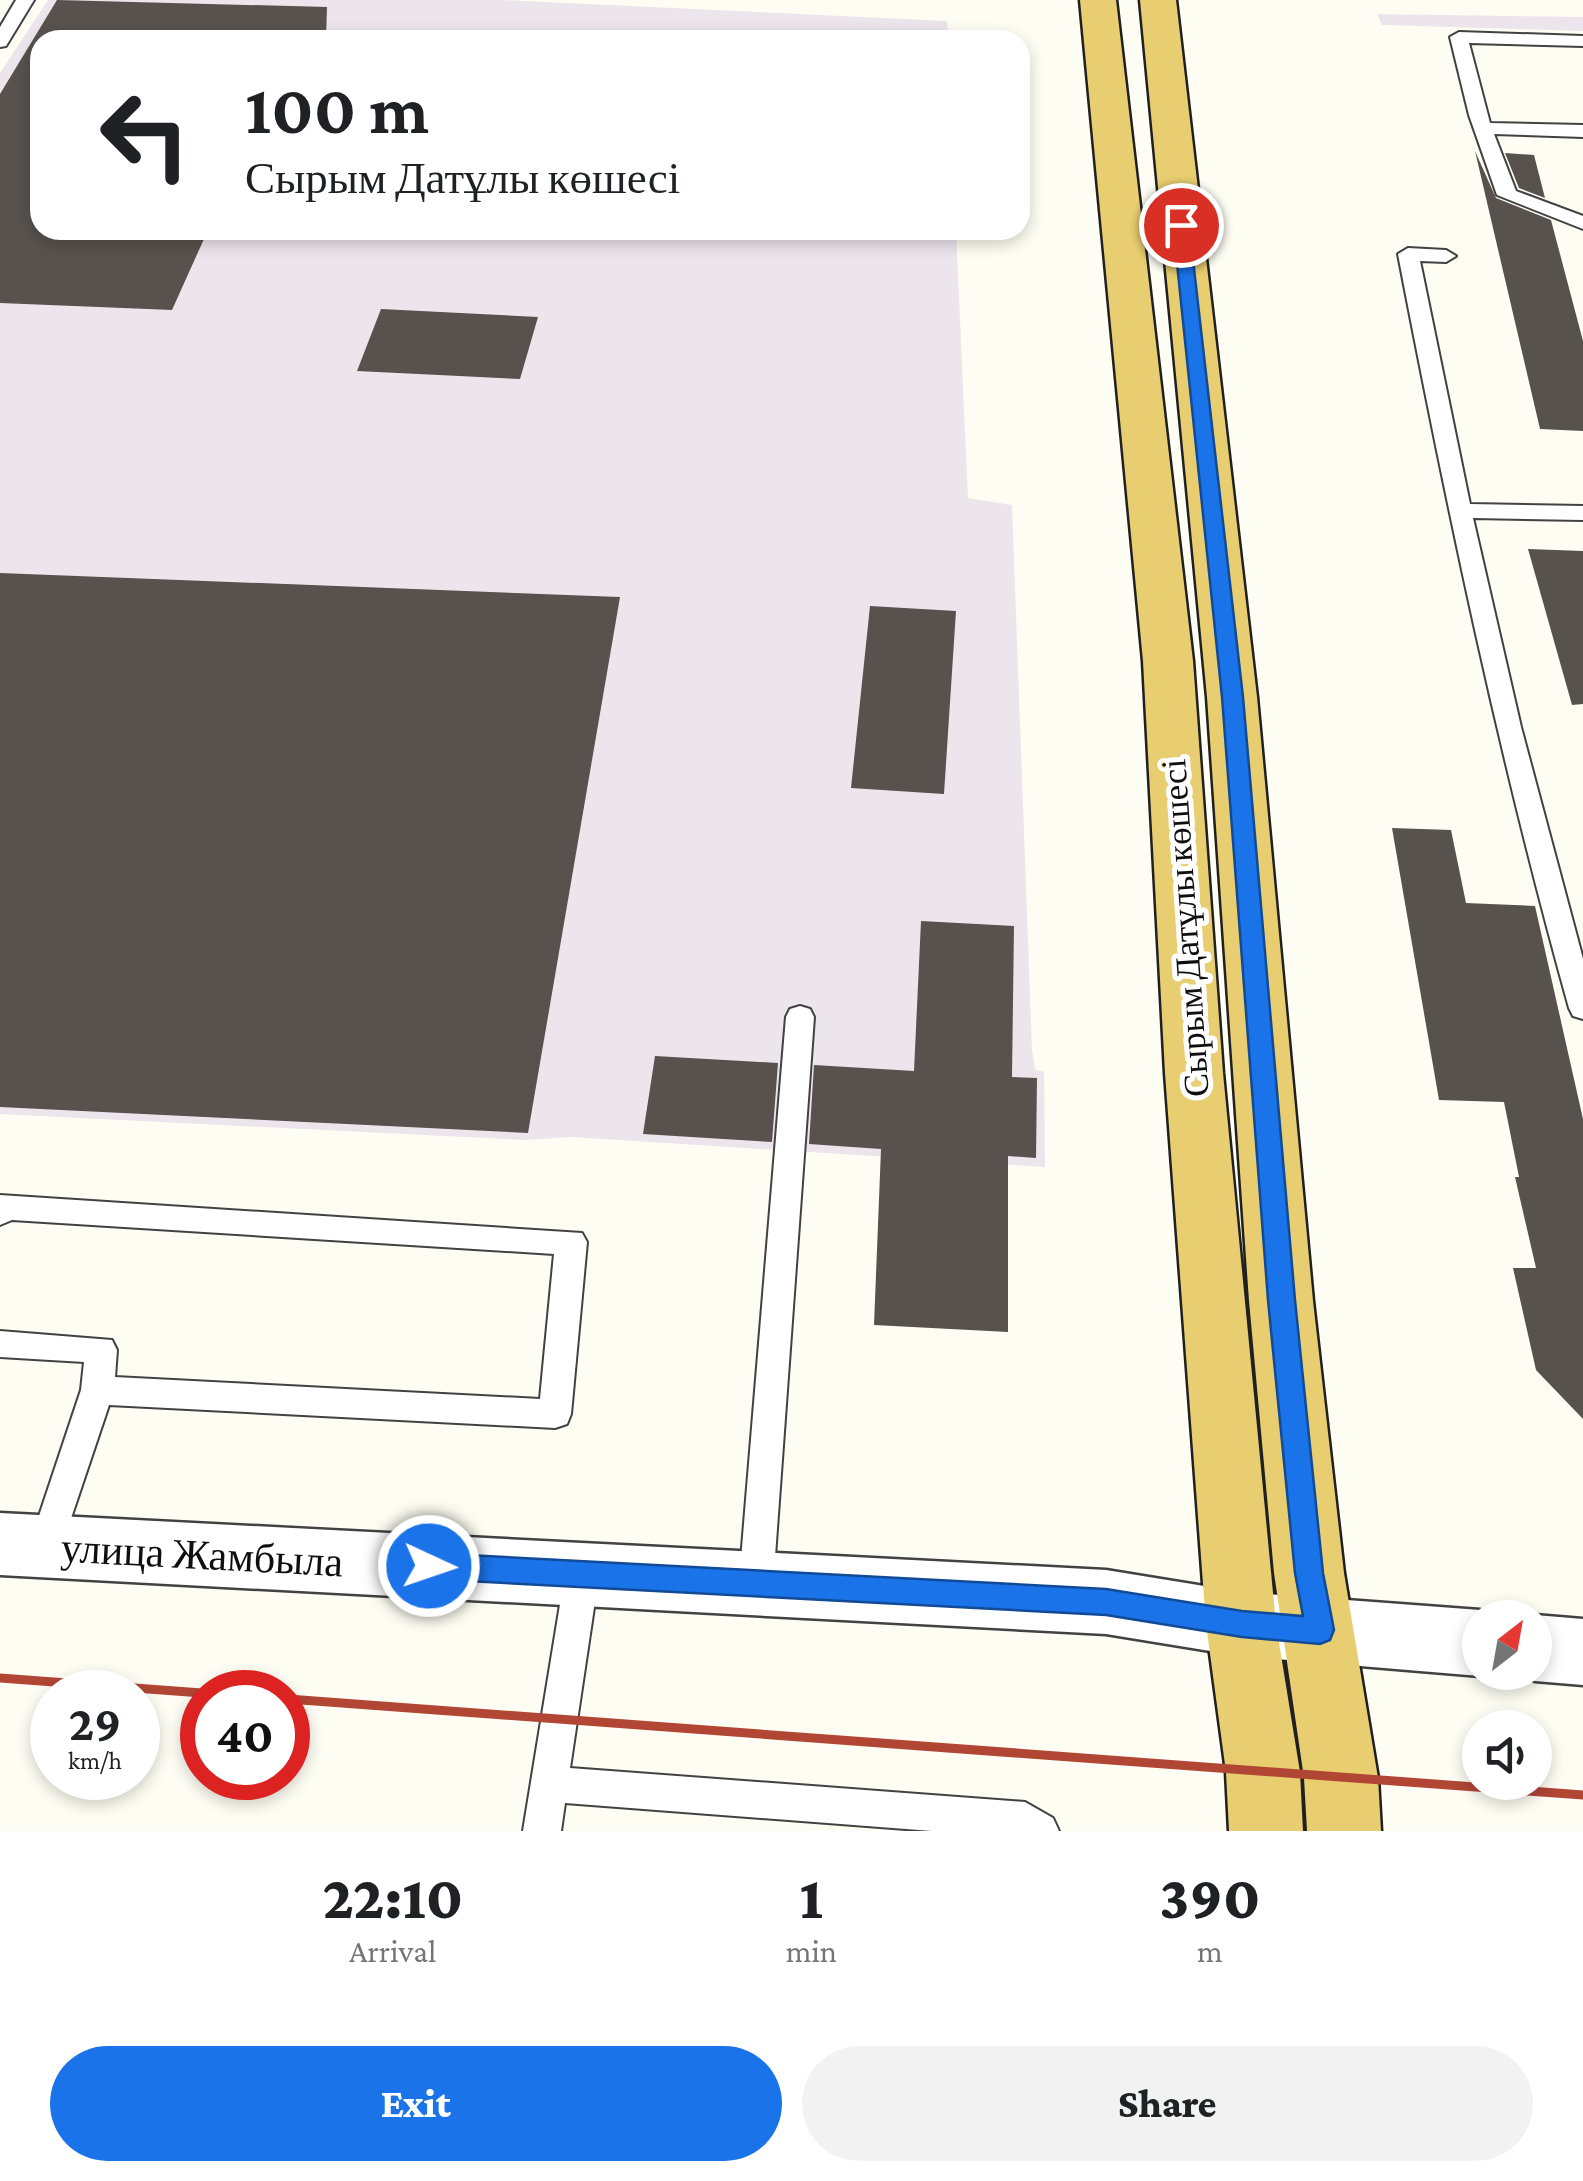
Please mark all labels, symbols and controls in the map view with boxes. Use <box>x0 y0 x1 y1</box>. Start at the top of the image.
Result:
icon: left <box>80 70 210 200</box>
text: 100 m <box>245 70 429 148</box>
text: Сырым Датұлы көшесі <box>245 153 680 203</box>
pin <box>1139 183 1224 268</box>
icon: arrive <box>1154 198 1209 253</box>
street label: Сырым Датұлы көшесі <box>1154 757 1217 1098</box>
position arrow <box>377 1514 481 1618</box>
street label: улица Жамбыла <box>60 1524 345 1585</box>
north arrow <box>1462 1600 1552 1690</box>
map controls <box>1462 1600 1552 1800</box>
speed limit sign: 40 <box>180 1670 310 1800</box>
text: 29 <box>69 1695 121 1751</box>
button: sound <box>1462 1710 1552 1800</box>
text: km/h <box>68 1747 122 1774</box>
text: 22:10 <box>323 1864 463 1931</box>
text: 1 <box>800 1864 823 1931</box>
text: 390 <box>1160 1864 1260 1931</box>
text: Arrival <box>349 1933 436 1969</box>
text: min <box>786 1933 837 1969</box>
text: m <box>1197 1933 1223 1969</box>
button: Exit <box>50 2046 782 2161</box>
button: Share <box>802 2046 1533 2161</box>

